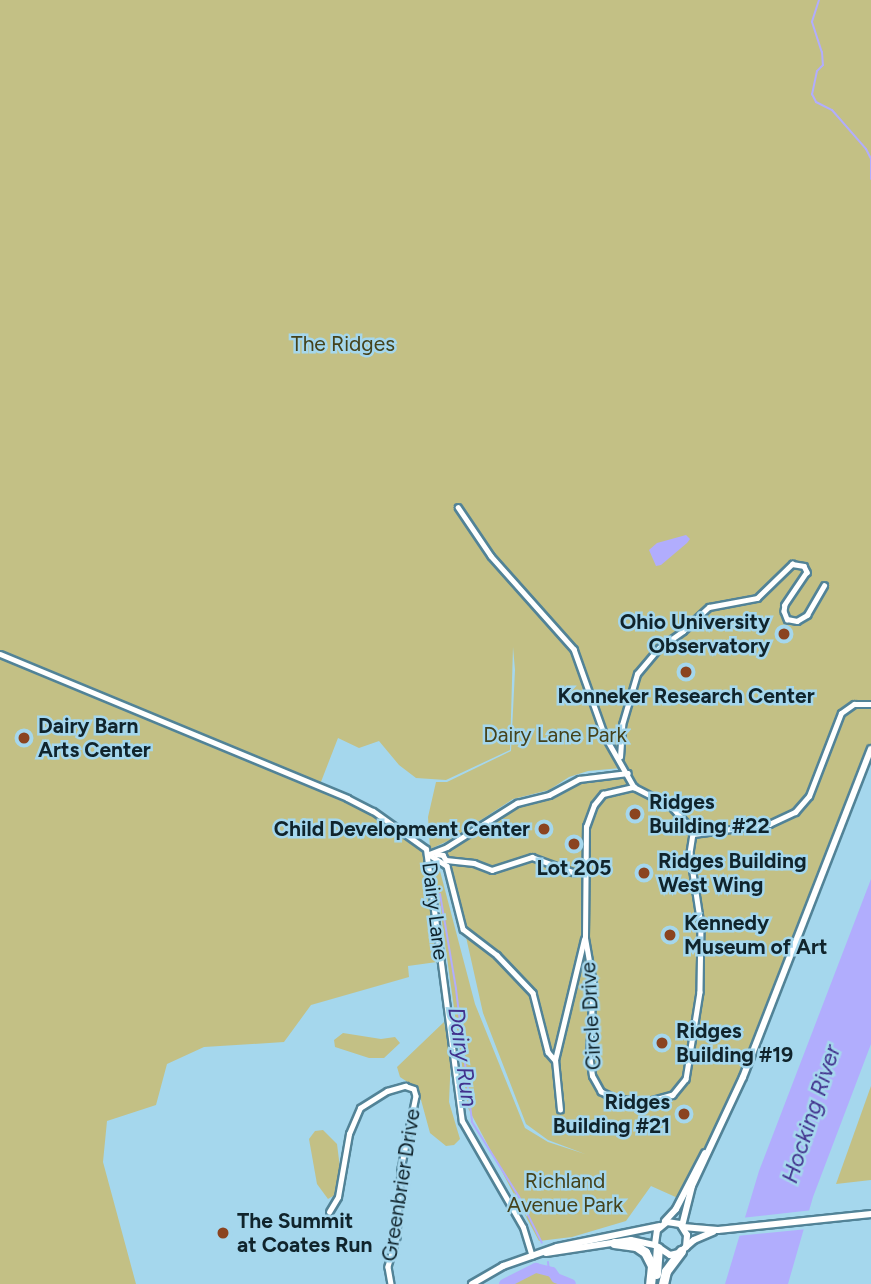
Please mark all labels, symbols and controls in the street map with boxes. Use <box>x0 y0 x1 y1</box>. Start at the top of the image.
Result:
park label: The Ridges <box>291 331 395 357</box>
place label: Ohio University Observatory <box>620 609 770 659</box>
marker: Ohio University Observatory <box>776 626 792 642</box>
marker: Konneker Research Center <box>678 664 694 680</box>
place label: Konneker Research Center <box>557 683 815 709</box>
place label: Dairy Barn Arts Center <box>38 713 151 763</box>
park label: Dairy Lane Park <box>483 722 627 748</box>
marker: Dairy Barn Arts Center <box>16 730 32 746</box>
place label: Ridges Building #22 <box>649 789 770 839</box>
marker: Ridges Building #22 <box>627 806 643 822</box>
place label: Child Development Center <box>274 816 530 842</box>
marker: Child Development Center <box>536 821 552 837</box>
marker: Lot 205 <box>566 836 582 852</box>
place label: Ridges Building West Wing <box>658 848 807 898</box>
place label: Lot 205 <box>537 855 611 881</box>
street label: Dairy Lane <box>417 861 453 961</box>
marker: Ridges Building West Wing <box>636 865 652 881</box>
place label: Kennedy Museum of Art <box>684 910 827 960</box>
marker: Kennedy Museum of Art <box>662 927 678 943</box>
street label: Circle Drive <box>576 961 606 1071</box>
water label: Dairy Run <box>442 1005 484 1109</box>
place label: Ridges Building #19 <box>676 1018 793 1068</box>
marker: Ridges Building #19 <box>654 1035 670 1051</box>
water label: Hocking River <box>776 1041 846 1187</box>
place label: Ridges Building #21 <box>553 1089 670 1139</box>
marker: Ridges Building #21 <box>676 1106 692 1122</box>
street label: Greenbrier Drive <box>376 1107 426 1263</box>
park label: Richland Avenue Park <box>507 1168 623 1218</box>
place label: The Summit at Coates Run <box>237 1208 372 1258</box>
marker: The Summit at Coates Run <box>215 1225 231 1241</box>

